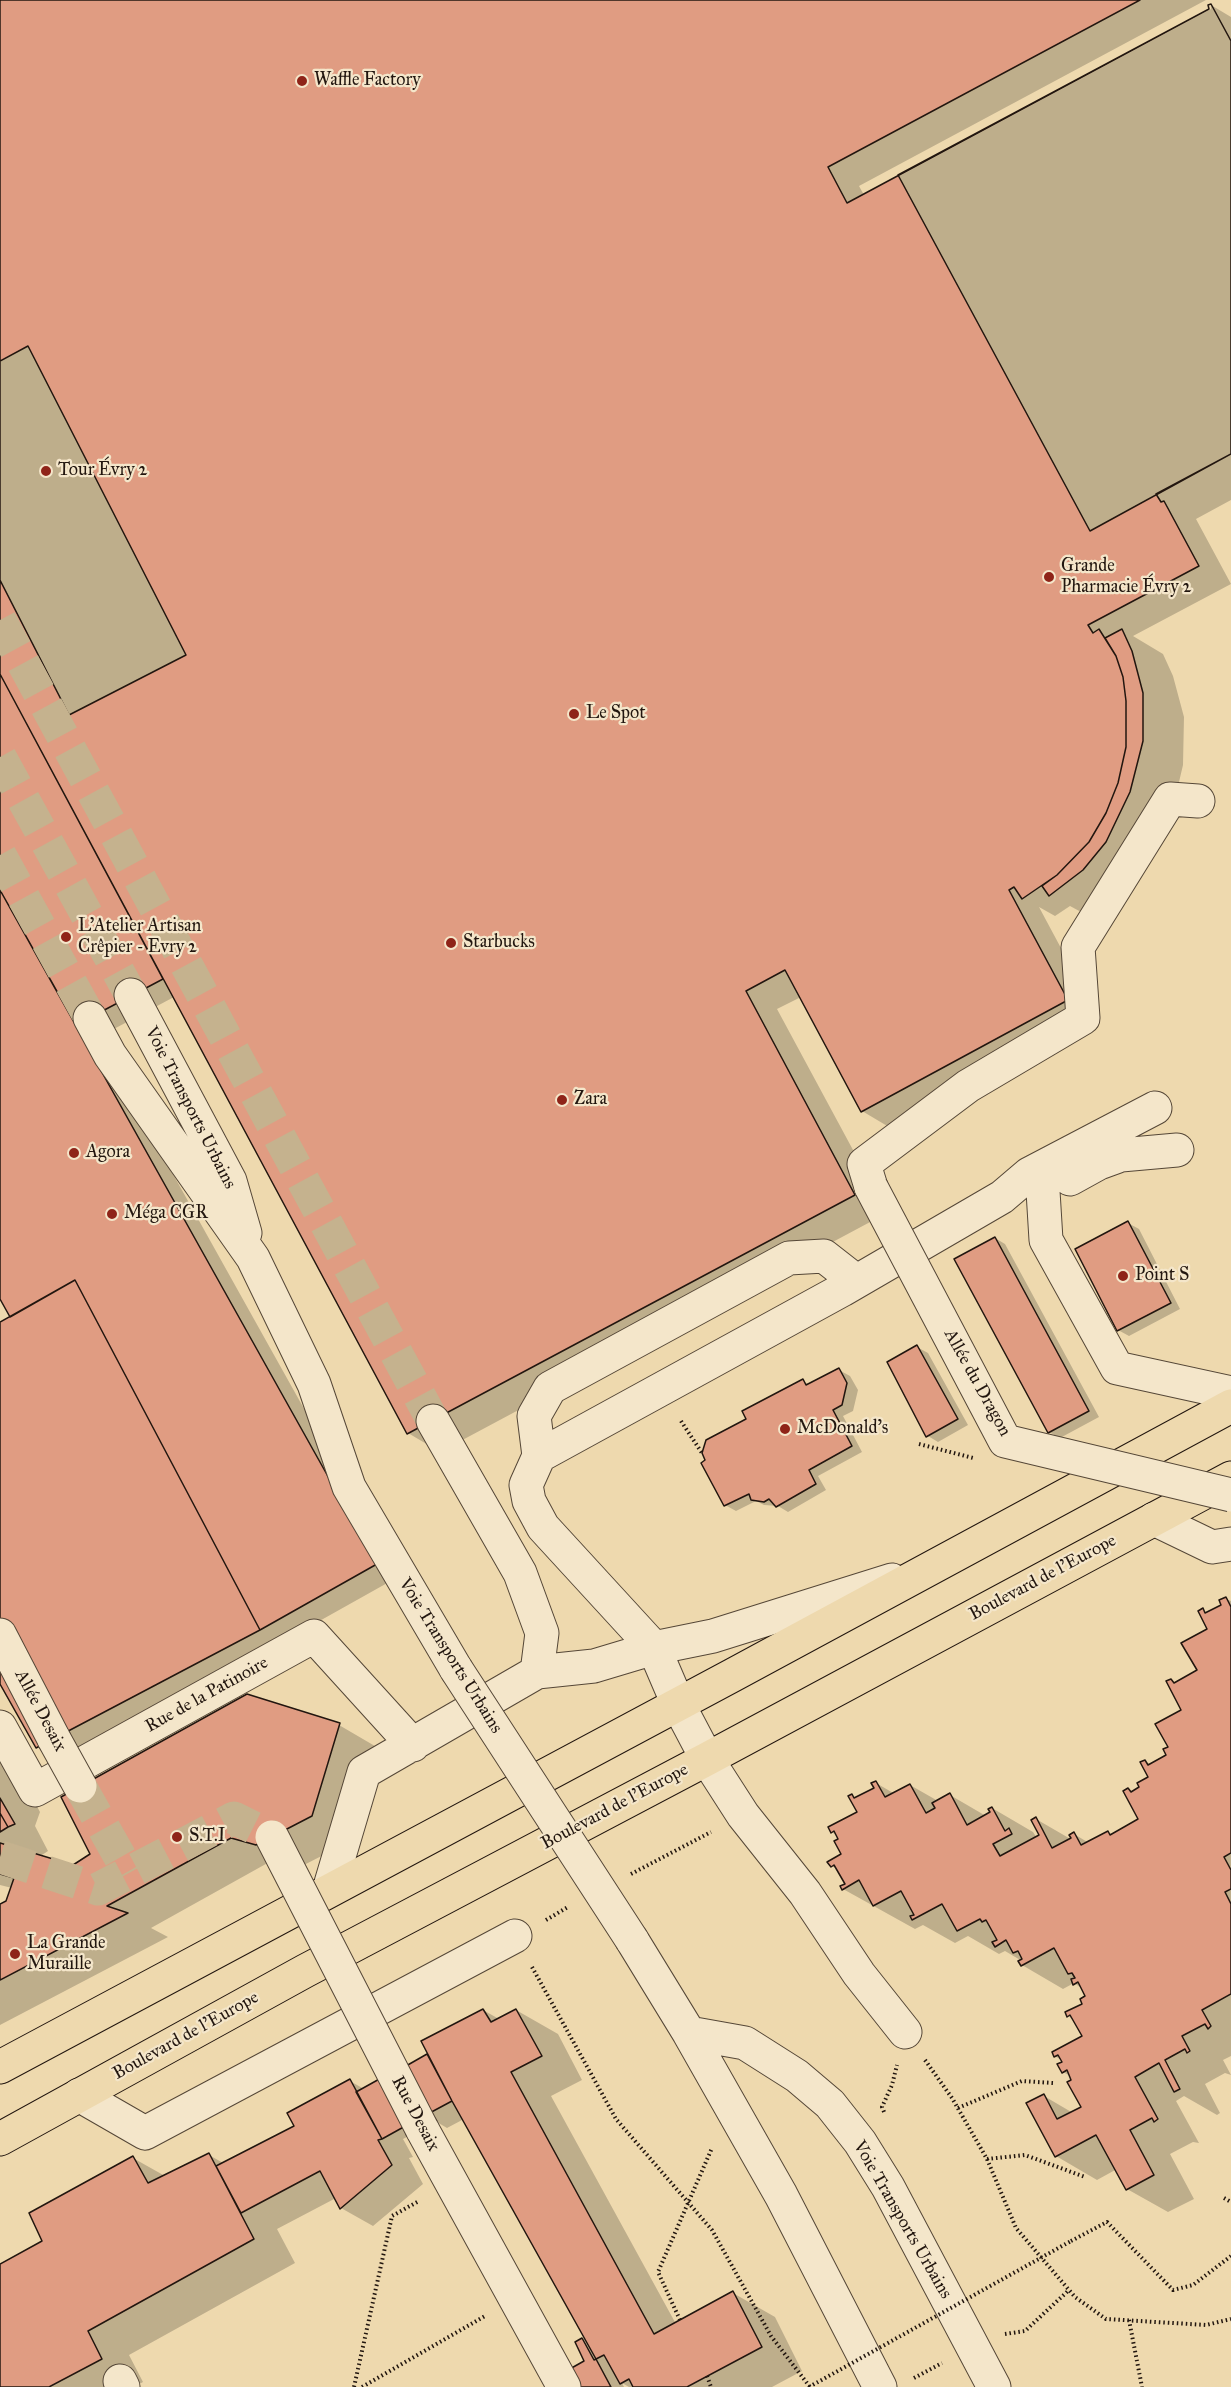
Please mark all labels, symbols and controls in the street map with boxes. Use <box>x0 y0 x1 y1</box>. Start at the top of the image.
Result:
place label: Waffle Factory <box>314 70 421 92</box>
marker: Waffle Factory <box>295 74 309 88</box>
place label: Tour Évry 2 <box>58 460 147 482</box>
marker: Tour Évry 2 <box>39 464 53 478</box>
place label: Grande Pharmacie Évry 2 <box>1061 556 1191 598</box>
marker: Grande Pharmacie Évry 2 <box>1042 570 1056 584</box>
place label: Le Spot <box>586 703 646 725</box>
marker: Le Spot <box>567 707 581 721</box>
place label: L'Atelier Artisan Crêpier - Evry 2 <box>78 916 201 958</box>
marker: L'Atelier Artisan Crêpier - Evry 2 <box>59 930 73 944</box>
place label: Starbucks <box>463 932 535 954</box>
marker: Starbucks <box>444 936 458 950</box>
street label: Voie Transports Urbains <box>140 1023 240 1193</box>
place label: Zara <box>574 1089 607 1111</box>
marker: Zara <box>555 1093 569 1107</box>
place label: Agora <box>86 1142 130 1164</box>
marker: Agora <box>67 1146 81 1160</box>
place label: Méga CGR <box>124 1203 208 1225</box>
marker: Méga CGR <box>105 1207 119 1221</box>
place label: Point S <box>1135 1265 1189 1287</box>
marker: Point S <box>1116 1269 1130 1283</box>
street label: Allée du Dragon <box>939 1326 1015 1440</box>
place label: McDonald's <box>797 1418 888 1440</box>
marker: McDonald's <box>778 1422 792 1436</box>
street label: Boulevard de l'Europe <box>966 1530 1120 1626</box>
street label: Voie Transports Urbains <box>393 1574 507 1738</box>
street label: Rue de la Patinoire <box>142 1652 272 1738</box>
street label: Allée Desaix <box>9 1666 71 1756</box>
street label: Boulevard de l'Europe <box>538 1759 692 1855</box>
place label: S.T.I <box>189 1826 226 1848</box>
marker: S.T.I <box>170 1830 184 1844</box>
place label: La Grande Muraille <box>27 1933 106 1976</box>
marker: La Grande Muraille <box>8 1947 22 1961</box>
street label: Boulevard de l'Europe <box>109 1987 263 2085</box>
street label: Rue Desaix <box>386 2073 444 2155</box>
street label: Voie Transports Urbains <box>848 2137 956 2303</box>

